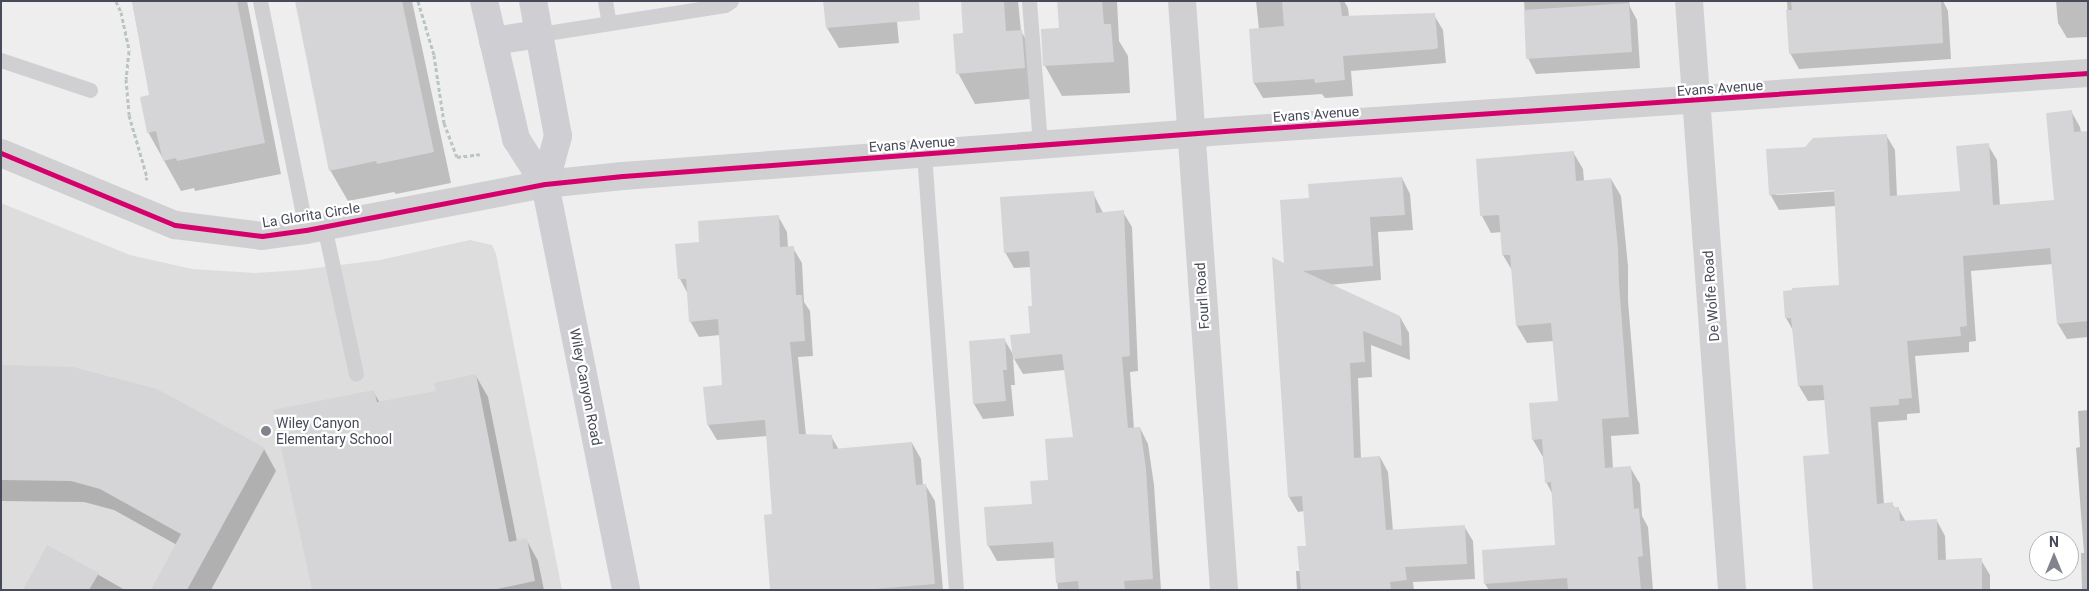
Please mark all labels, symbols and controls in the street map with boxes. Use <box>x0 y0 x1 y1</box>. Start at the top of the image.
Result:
street label: Evans Avenue <box>1676 77 1764 99</box>
street label: Evans Avenue <box>1272 103 1360 125</box>
street label: Evans Avenue <box>868 133 956 155</box>
street label: La Glorita Circle <box>261 199 361 231</box>
street label: De Wolfe Road <box>1699 250 1723 342</box>
street label: Fourl Road <box>1191 262 1213 330</box>
street label: Wiley Canyon Road <box>566 327 606 447</box>
place label: Wiley Canyon Elementary School <box>276 415 392 448</box>
marker: Wiley Canyon Elementary School <box>260 425 272 437</box>
north arrow <box>2029 531 2079 581</box>
text: N <box>2049 534 2059 550</box>

